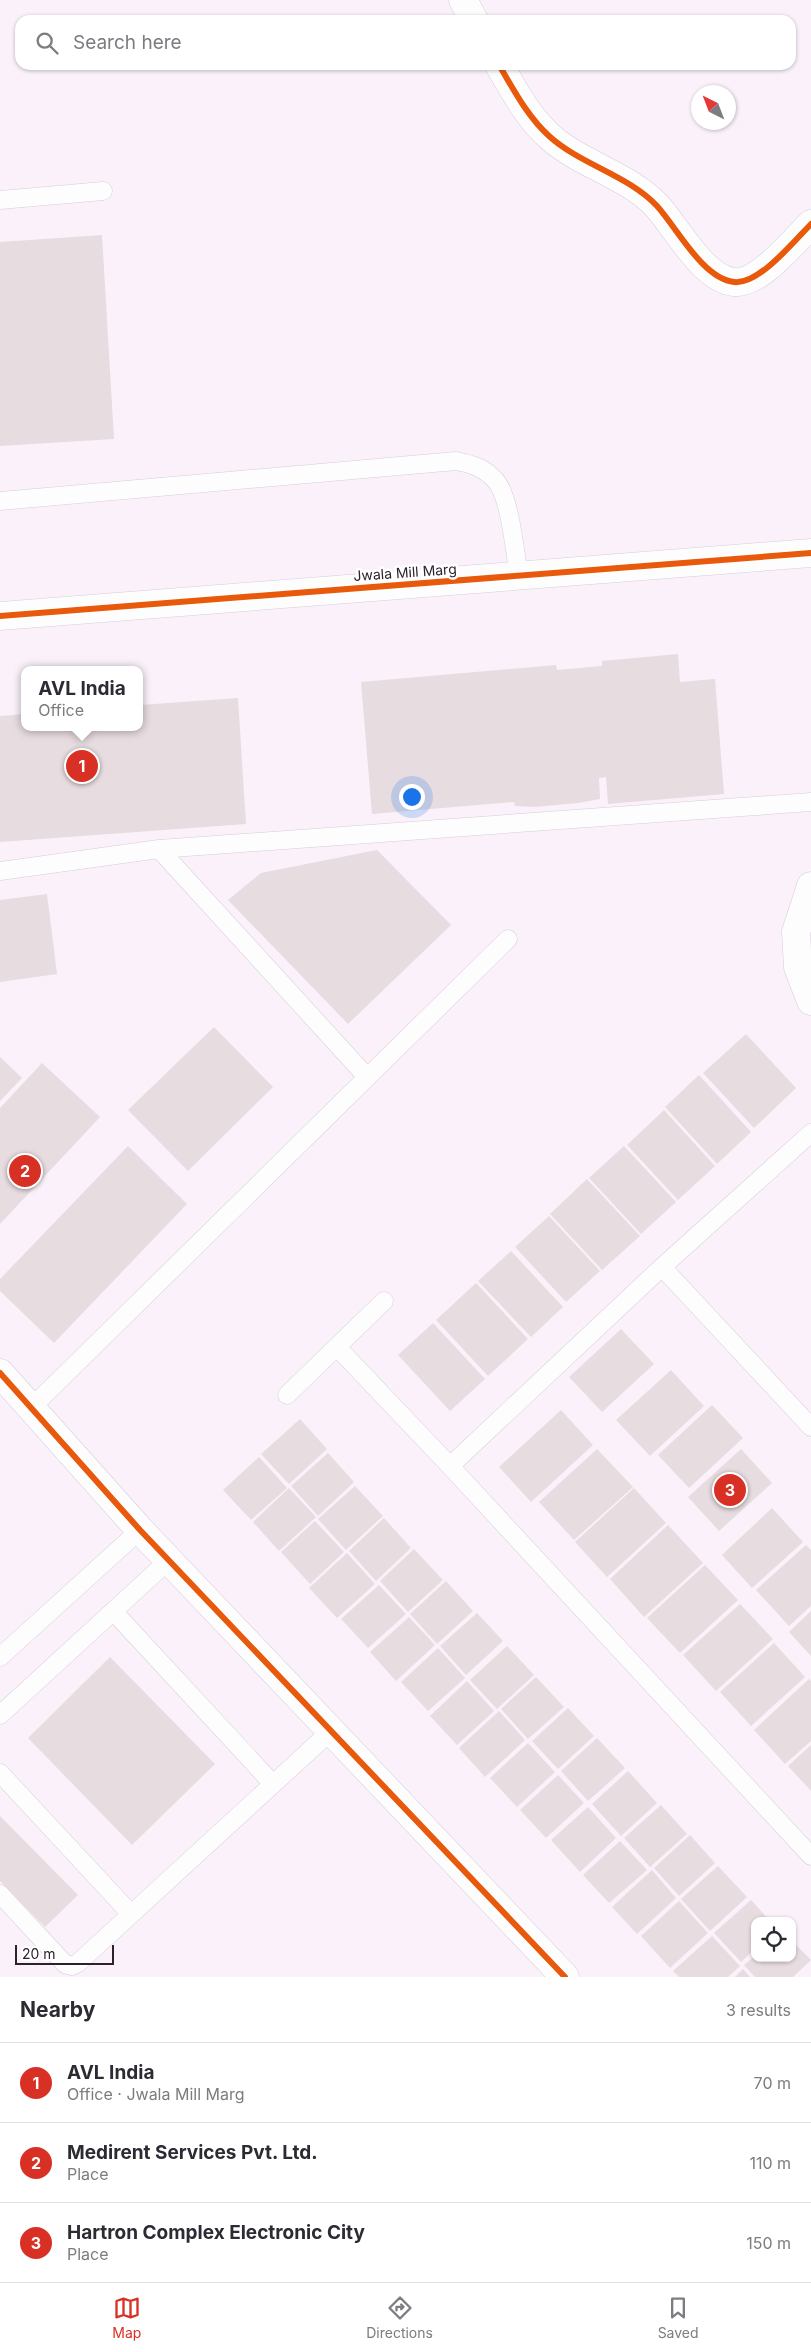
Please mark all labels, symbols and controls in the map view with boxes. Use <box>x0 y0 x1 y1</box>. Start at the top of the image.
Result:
search box <box>15 15 796 70</box>
icon: search <box>33 29 61 57</box>
text: Search here <box>73 31 182 54</box>
north arrow <box>691 85 736 130</box>
street label: Jwala Mill Marg <box>353 560 457 584</box>
popup <box>21 666 143 731</box>
text: AVL India <box>38 677 126 700</box>
text: Office <box>38 700 84 720</box>
pin: 1 <box>66 747 98 785</box>
your location <box>399 784 425 810</box>
pin: 2 <box>9 1152 41 1190</box>
pin: 3 <box>714 1471 746 1509</box>
map controls <box>751 1917 796 1962</box>
button: locate <box>751 1917 796 1962</box>
scale bar <box>15 1942 114 1965</box>
text: 20 m <box>22 1945 56 1962</box>
text: Nearby <box>20 1997 95 2022</box>
text: 3 results <box>726 2000 791 2020</box>
text: AVL India <box>67 2061 154 2084</box>
text: 1 <box>33 2073 39 2093</box>
text: 70 m <box>754 2073 791 2093</box>
text: Office · Jwala Mill Marg <box>67 2084 245 2104</box>
text: Medirent Services Pvt. Ltd. <box>67 2141 318 2164</box>
text: 2 <box>31 2153 41 2173</box>
text: 110 m <box>749 2153 791 2173</box>
text: Place <box>67 2164 109 2184</box>
text: Hartron Complex Electronic City <box>67 2221 365 2244</box>
text: 3 <box>31 2233 41 2253</box>
text: 150 m <box>746 2233 791 2253</box>
text: Place <box>67 2244 109 2264</box>
tab: Map <box>112 2294 141 2341</box>
tab: Directions <box>366 2294 433 2341</box>
tab: Saved <box>658 2294 699 2341</box>

